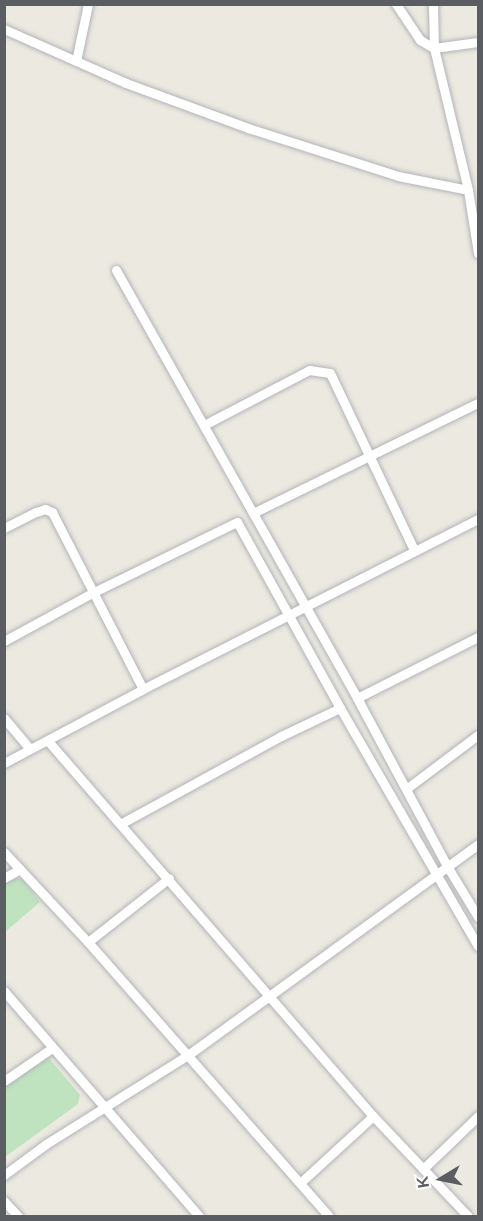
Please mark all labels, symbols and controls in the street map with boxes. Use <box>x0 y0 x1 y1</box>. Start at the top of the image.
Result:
north arrow <box>411 1149 471 1209</box>
text: K <box>413 1175 432 1189</box>

